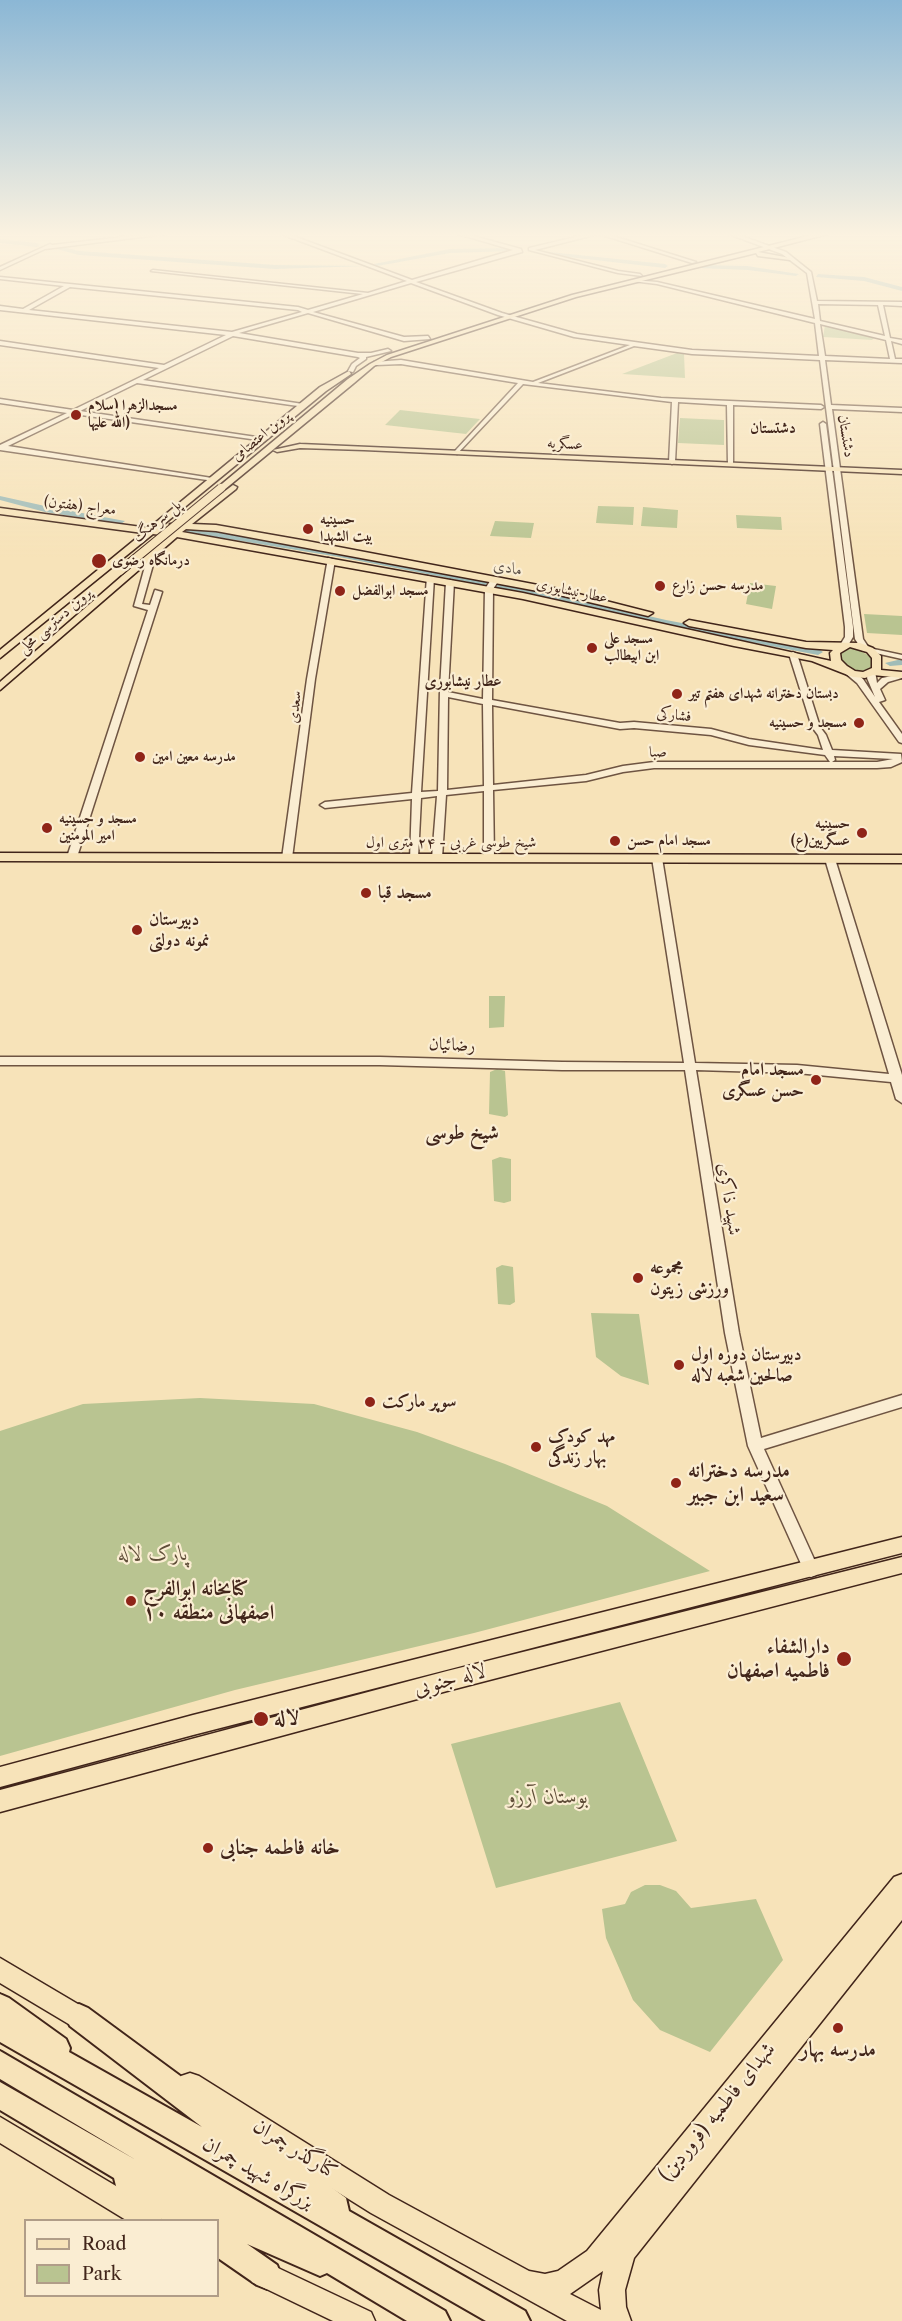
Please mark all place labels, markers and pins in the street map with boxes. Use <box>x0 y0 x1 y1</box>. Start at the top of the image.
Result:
place label: مسجدالزهرا (سلام الله علیها) <box>88 397 178 432</box>
marker: مسجدالزهرا (سلام الله علیها) <box>69 408 83 422</box>
place label: حسینیه بیت الشهدا <box>320 511 373 546</box>
marker: حسینیه بیت الشهدا <box>301 522 315 536</box>
marker: درمانگاه رضوی <box>90 552 108 570</box>
place label: درمانگاه رضوی <box>112 552 190 570</box>
place label: مدرسه حسن زارع <box>672 577 763 595</box>
marker: مدرسه حسن زارع <box>653 579 667 593</box>
place label: مسجد ابوالفضل <box>352 582 429 600</box>
marker: مسجد ابوالفضل <box>333 584 347 598</box>
place label: مسجد علی ابن ابیطالب <box>604 630 659 665</box>
marker: مسجد علی ابن ابیطالب <box>585 641 599 655</box>
place label: دبستان دخترانه شهدای هفتم تیر <box>689 685 839 703</box>
marker: دبستان دخترانه شهدای هفتم تیر <box>670 687 684 701</box>
place label: مسجد و حسینیه <box>769 714 847 732</box>
marker: مسجد و حسینیه <box>852 716 866 730</box>
place label: مدرسه معین امین <box>152 748 236 766</box>
marker: مدرسه معین امین <box>133 750 147 764</box>
place label: مسجد و حسینیه امیر المومنین <box>59 810 137 845</box>
place label: حسینیه عسگریین(ع) <box>791 815 850 850</box>
marker: مسجد و حسینیه امیر المومنین <box>40 821 54 835</box>
marker: حسینیه عسگریین(ع) <box>855 826 869 840</box>
place label: مسجد امام حسن <box>627 832 711 850</box>
marker: مسجد امام حسن <box>608 834 622 848</box>
place label: مسجد قبا <box>378 882 432 904</box>
marker: مسجد قبا <box>359 886 373 900</box>
place label: دبیرستان نمونه دولتی <box>149 909 209 952</box>
marker: دبیرستان نمونه دولتی <box>130 923 144 937</box>
place label: مسجد امام حسن عسگری <box>722 1059 804 1102</box>
marker: مسجد امام حسن عسگری <box>809 1073 823 1087</box>
place label: مجموعه ورزشی زیتون <box>650 1257 729 1300</box>
marker: مجموعه ورزشی زیتون <box>631 1271 645 1285</box>
place label: دبیرستان دوره اول صالحین شعبه لاله <box>691 1344 802 1386</box>
marker: دبیرستان دوره اول صالحین شعبه لاله <box>672 1358 686 1372</box>
place label: سوپر مارکت <box>382 1391 457 1413</box>
marker: سوپر مارکت <box>363 1395 377 1409</box>
place label: مهد کودک بهار زندگی <box>548 1426 615 1468</box>
marker: مهد کودک بهار زندگی <box>529 1440 543 1454</box>
place label: مدرسه دخترانه سعید ابن جبیر <box>688 1458 790 1508</box>
marker: مدرسه دخترانه سعید ابن جبیر <box>669 1476 683 1490</box>
place label: کتابخانه ابوالفرج اصفهانی منطقه ۱۰ <box>143 1576 274 1626</box>
marker: کتابخانه ابوالفرج اصفهانی منطقه ۱۰ <box>124 1594 138 1608</box>
place label: دارالشفاء فاطمیه اصفهان <box>727 1634 830 1684</box>
marker: دارالشفاء فاطمیه اصفهان <box>835 1650 853 1668</box>
place label: لاله <box>274 1706 299 1732</box>
marker: لاله <box>252 1710 270 1728</box>
place label: خانه فاطمه جنابی <box>220 1835 340 1861</box>
marker: خانه فاطمه جنابی <box>201 1841 215 1855</box>
marker: مدرسه بهار <box>831 2021 845 2035</box>
place label: مدرسه بهار <box>800 2037 876 2063</box>

